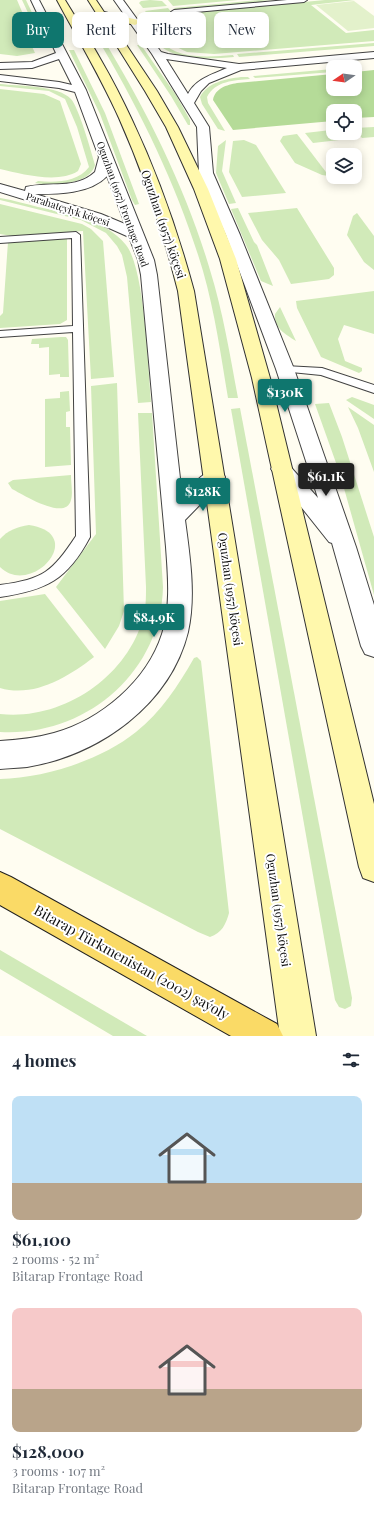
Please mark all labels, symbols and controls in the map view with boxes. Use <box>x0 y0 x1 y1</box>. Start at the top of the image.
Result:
chip: Buy <box>12 12 64 48</box>
chip: Rent <box>72 12 129 48</box>
chip: Filters <box>137 12 206 48</box>
chip: New <box>214 12 269 48</box>
north arrow <box>326 60 362 96</box>
map controls <box>326 60 362 184</box>
button: locate <box>326 104 362 140</box>
street label: Oguzhan (1957) Frontage Road <box>94 139 152 269</box>
button: layers <box>326 148 362 184</box>
street label: Oguzhan (1957) köçesi <box>138 167 190 281</box>
street label: Parahatçylyk köçesi <box>24 189 112 229</box>
pin: $130K <box>257 379 313 413</box>
text: $130K <box>267 383 303 400</box>
pin: $61.1K <box>293 463 359 497</box>
text: $61.1K <box>307 467 345 484</box>
pin: $128K <box>175 478 231 512</box>
text: $128K <box>185 482 221 499</box>
street label: Oguzhan (1957) köçesi <box>215 531 247 647</box>
pin: $84.9K <box>121 604 187 638</box>
text: $84.9K <box>133 608 175 625</box>
street label: Oguzhan (1957) köçesi <box>263 852 295 968</box>
street label: Bitarap Türkmenistan (2002) şaýoly <box>31 900 233 1024</box>
text: 4 homes <box>12 1049 76 1071</box>
icon: filters <box>340 1049 362 1071</box>
icon: home <box>151 1122 223 1194</box>
text: $61,100 <box>12 1228 71 1250</box>
text: 2 rooms · 52 m² <box>12 1250 99 1267</box>
text: Bitarap Frontage Road <box>12 1267 143 1284</box>
icon: home <box>151 1334 223 1406</box>
text: $128,000 <box>12 1440 84 1462</box>
text: 3 rooms · 107 m² <box>12 1462 105 1479</box>
text: Bitarap Frontage Road <box>12 1479 143 1496</box>

